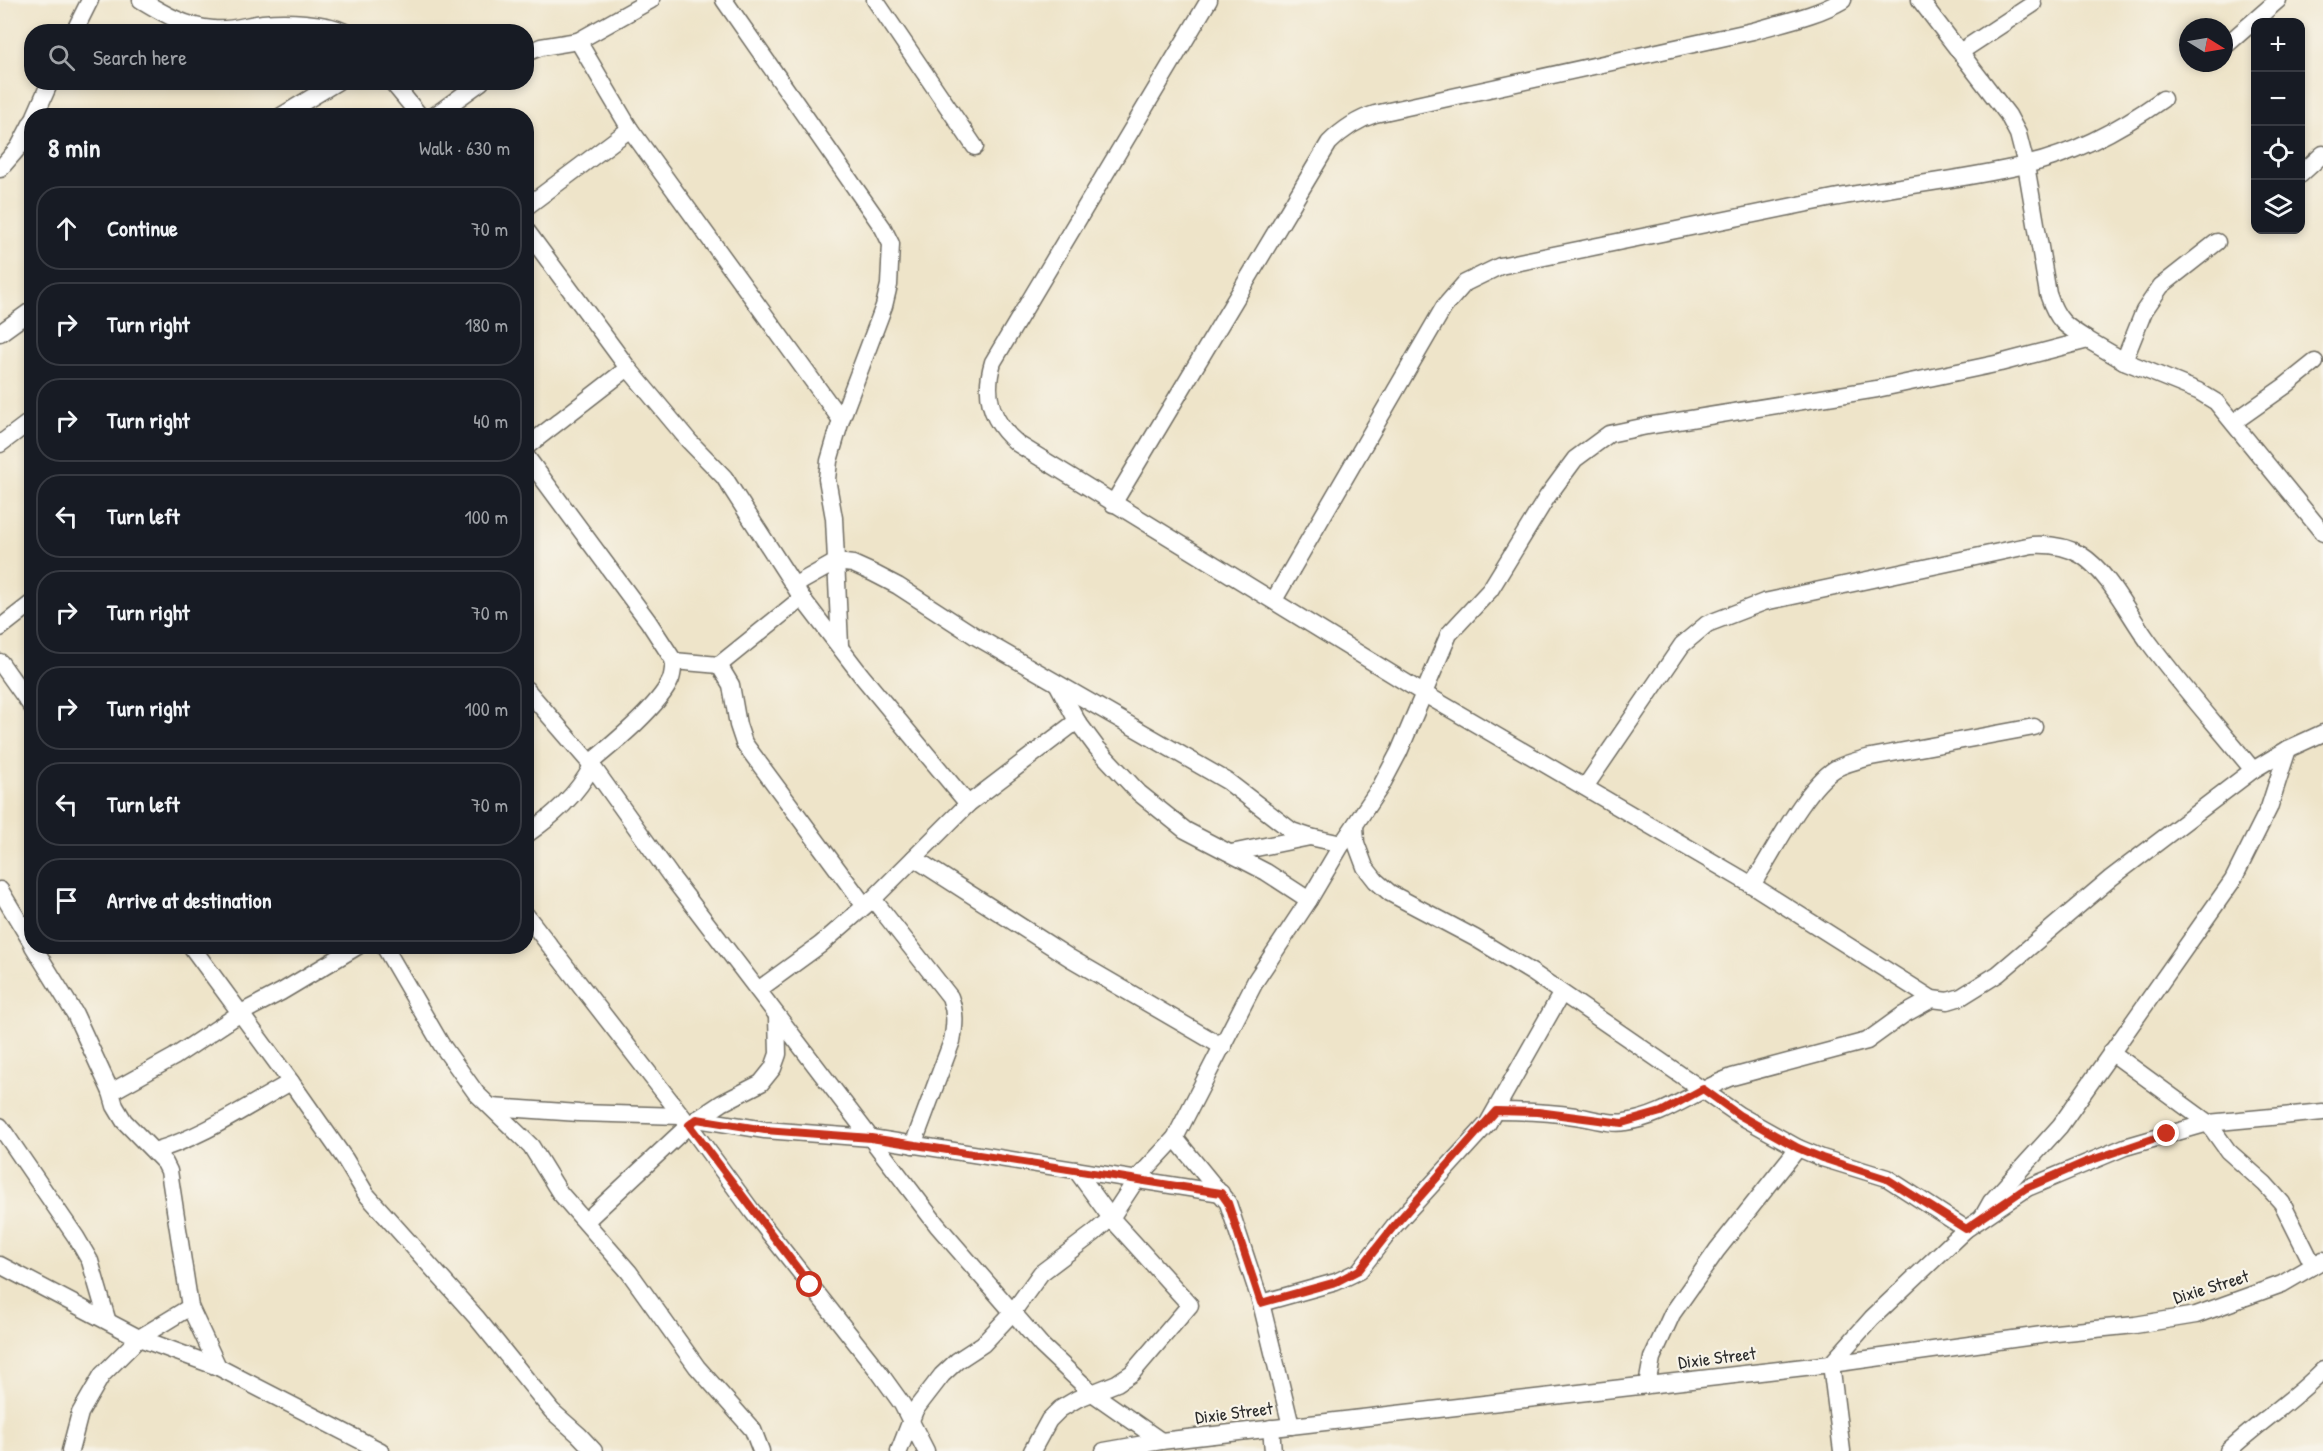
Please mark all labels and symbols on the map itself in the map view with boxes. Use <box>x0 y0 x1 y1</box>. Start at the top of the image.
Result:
north arrow <box>2179 18 2233 72</box>
route end <box>2153 1120 2179 1146</box>
street label: Dixie Street <box>2170 1263 2253 1310</box>
route start <box>796 1271 822 1297</box>
street label: Dixie Street <box>1677 1340 1758 1375</box>
street label: Dixie Street <box>1194 1395 1275 1430</box>

